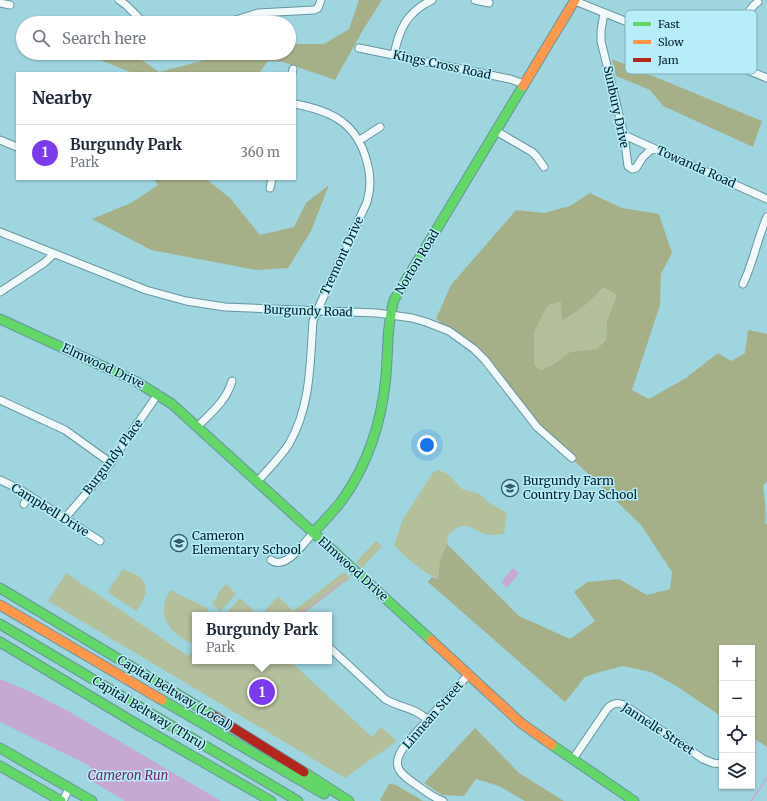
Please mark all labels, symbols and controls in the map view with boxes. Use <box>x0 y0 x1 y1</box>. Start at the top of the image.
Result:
legend <box>625 10 757 74</box>
search box <box>16 16 296 60</box>
text: Fast <box>658 17 681 31</box>
icon: search <box>30 27 52 49</box>
text: Search here <box>62 29 146 48</box>
text: Slow <box>658 35 684 49</box>
street label: Kings Cross Road <box>392 47 492 82</box>
text: Jam <box>657 53 679 67</box>
street label: Sunbury Drive <box>600 64 633 149</box>
text: Nearby <box>32 87 92 109</box>
text: Burgundy Park <box>70 135 182 154</box>
street label: Towanda Road <box>654 142 738 191</box>
text: 1 <box>42 144 48 161</box>
text: 360 m <box>241 144 280 161</box>
text: Park <box>70 154 99 171</box>
street label: Tremont Drive <box>317 214 366 297</box>
street label: Norton Road <box>391 227 442 297</box>
street label: Burgundy Road <box>263 301 353 320</box>
street label: Elmwood Drive <box>60 340 147 391</box>
street label: Burgundy Place <box>79 416 146 497</box>
your location <box>417 435 437 455</box>
place label: Burgundy Farm Country Day School <box>523 473 638 502</box>
school or university icon: Burgundy Farm Country Day School <box>500 478 520 498</box>
street label: Campbell Drive <box>9 480 92 539</box>
place label: Cameron Elementary School <box>192 528 302 557</box>
school or university icon: Cameron Elementary School <box>169 533 189 553</box>
street label: Elmwood Drive <box>315 533 391 604</box>
popup <box>192 612 332 664</box>
text: Burgundy Park <box>206 620 318 639</box>
text: Park <box>206 639 235 656</box>
map controls <box>719 645 755 789</box>
button: + <box>719 645 755 681</box>
street label: Capital Beltway (Local) <box>115 652 236 733</box>
street label: Capital Beltway (Thru) <box>90 673 209 752</box>
pin: 1 <box>249 677 275 707</box>
street label: Linnean Street <box>399 677 466 752</box>
button: − <box>719 681 755 717</box>
street label: Jannelle Street <box>618 699 698 758</box>
button: locate <box>719 717 755 753</box>
button: layers <box>719 753 755 789</box>
water label: Cameron Run <box>88 767 169 784</box>

